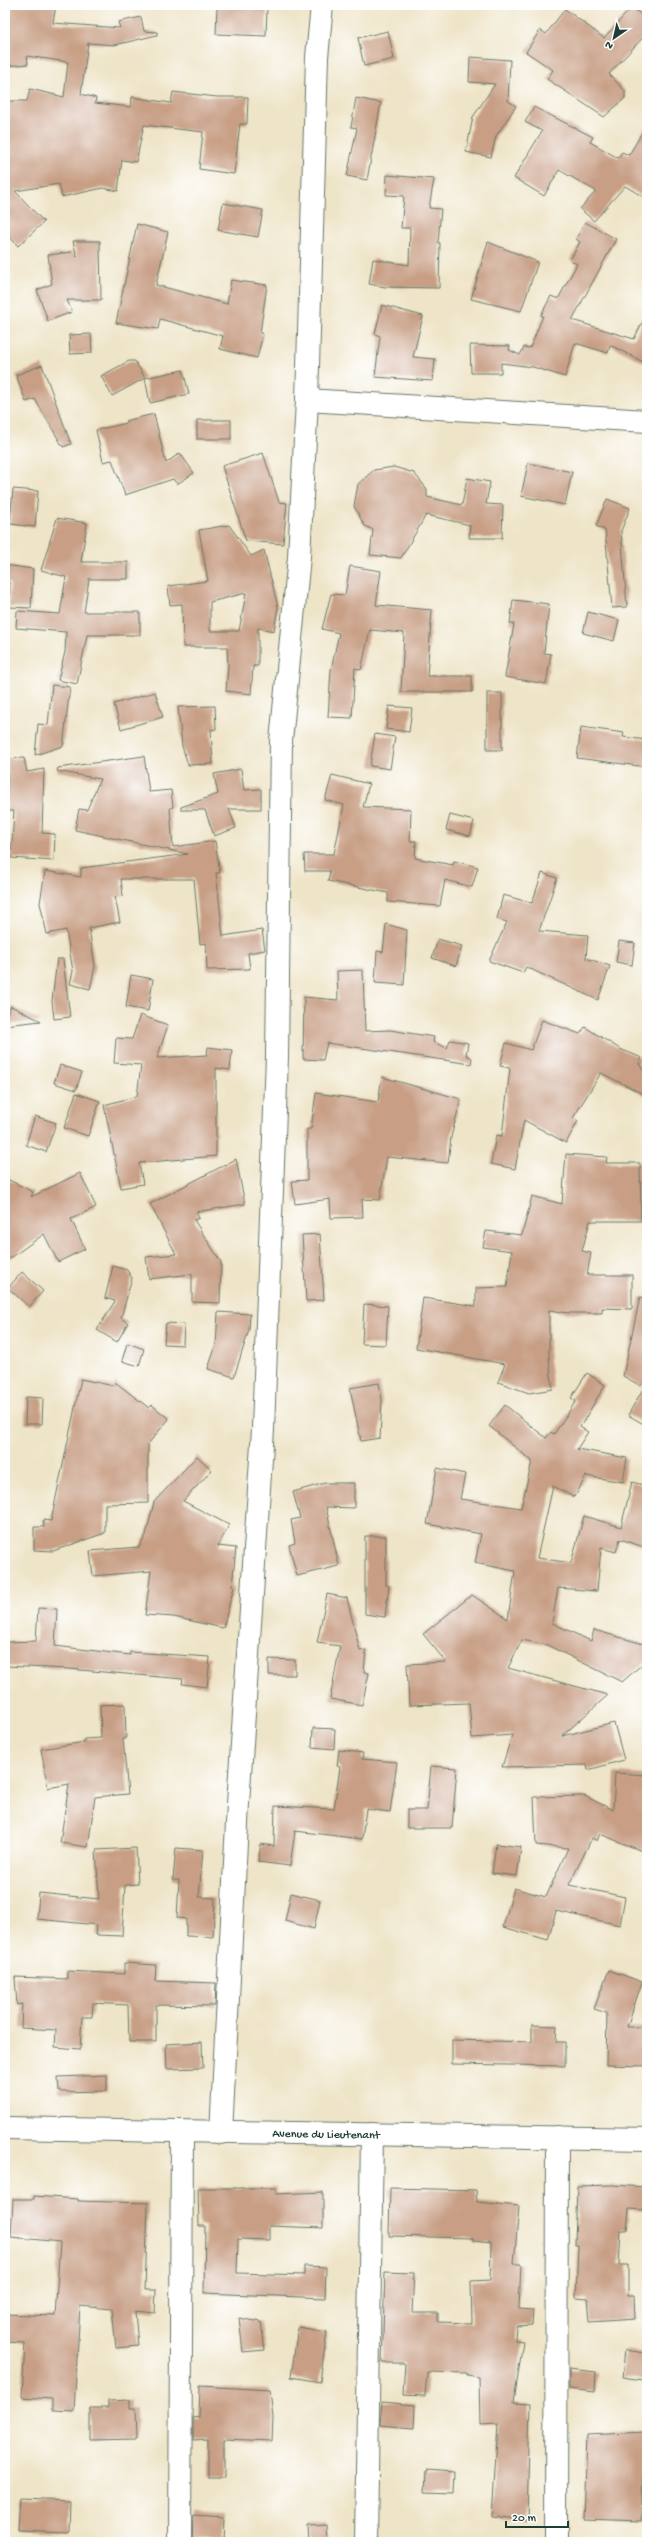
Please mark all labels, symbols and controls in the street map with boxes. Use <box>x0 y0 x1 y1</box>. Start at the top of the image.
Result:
north arrow <box>594 18 634 58</box>
text: N <box>603 38 616 52</box>
street label: Avenue du Lieutenant <box>272 2128 381 2143</box>
scale bar <box>506 2503 568 2529</box>
text: 20 m <box>512 2512 537 2526</box>

